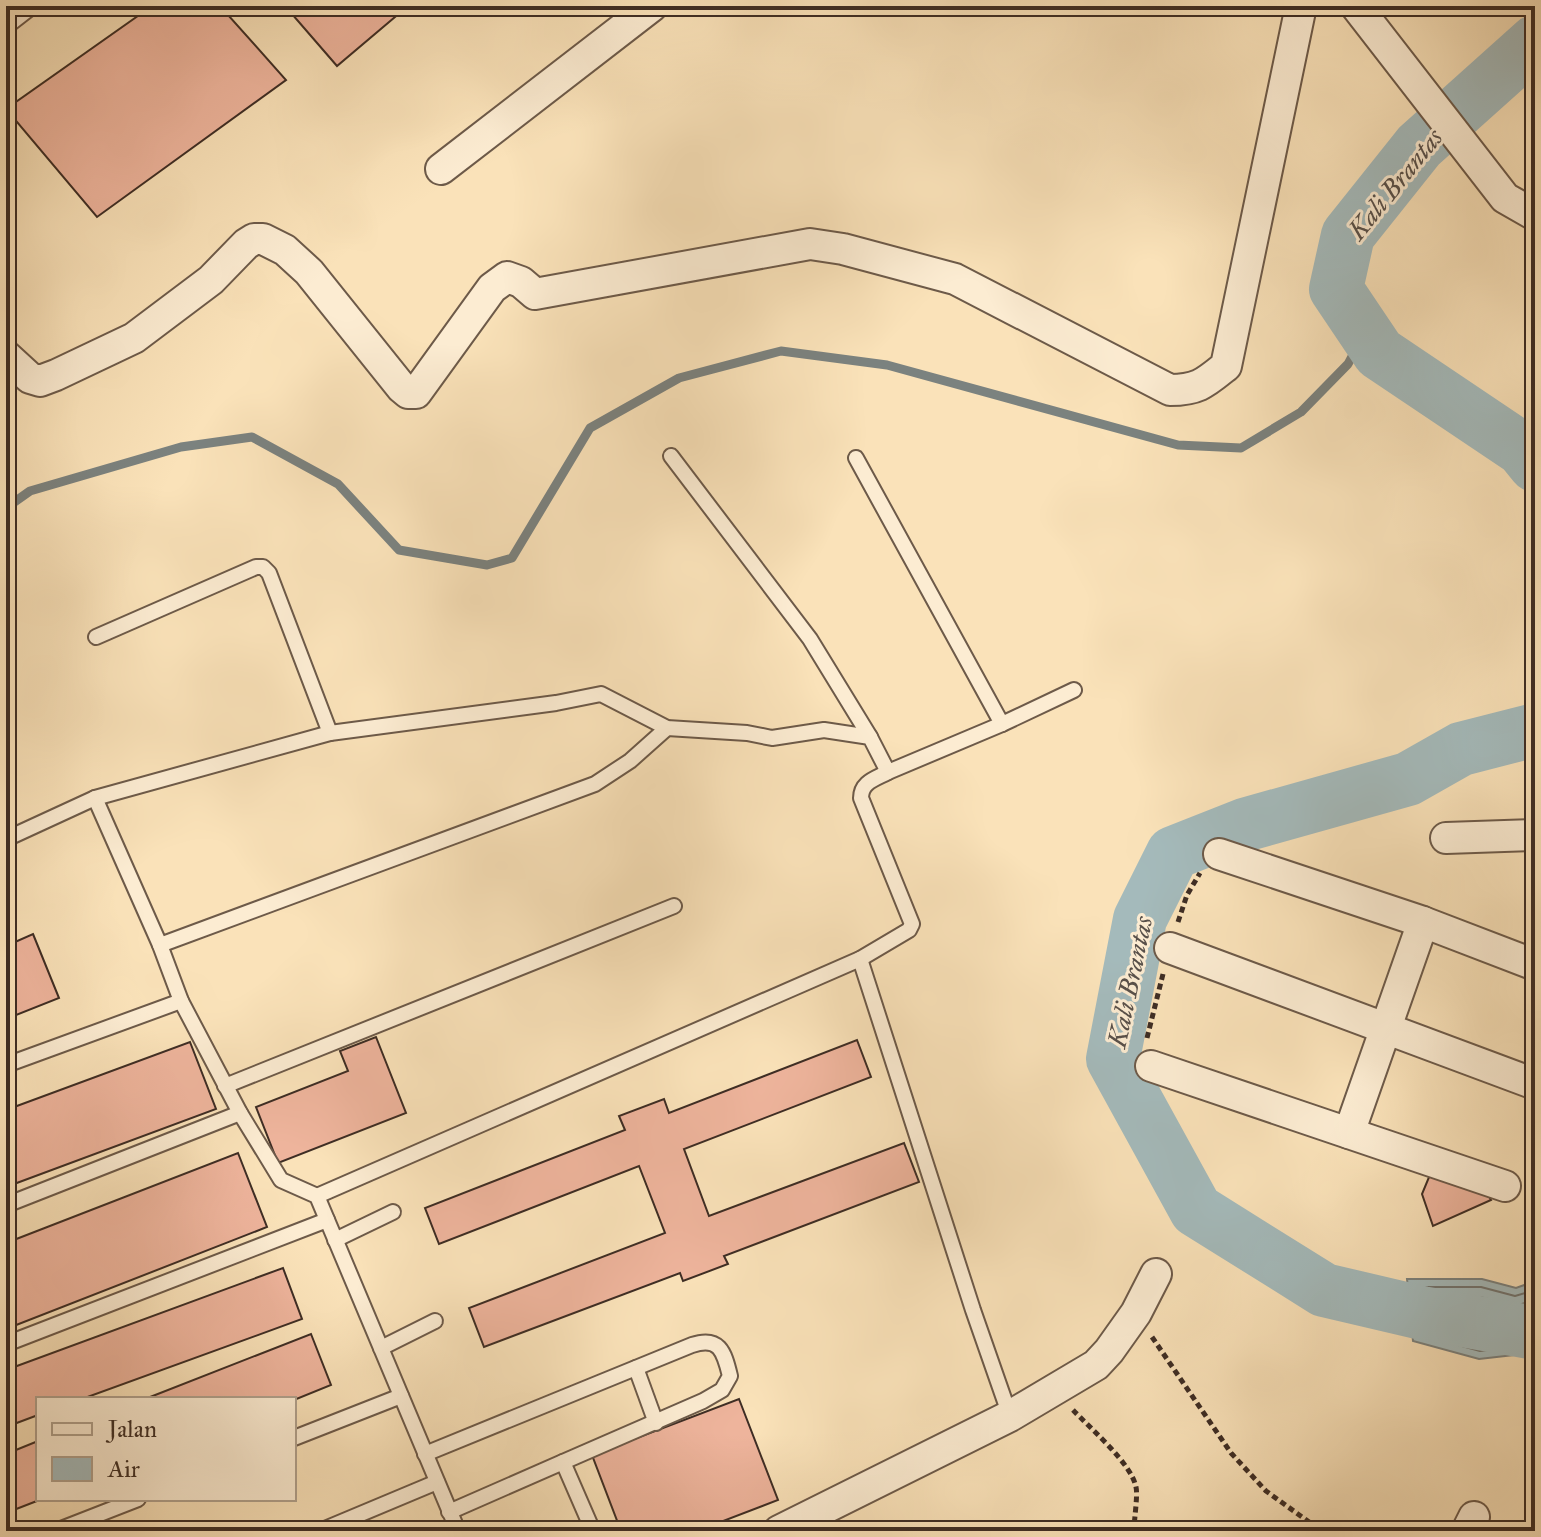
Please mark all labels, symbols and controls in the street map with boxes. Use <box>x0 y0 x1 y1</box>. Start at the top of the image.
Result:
water label: Kali Brantas <box>1339 122 1450 247</box>
water label: Kali Brantas <box>1100 913 1160 1052</box>
legend <box>36 1397 296 1501</box>
text: Jalan <box>105 1414 157 1444</box>
text: Air <box>107 1454 140 1484</box>

